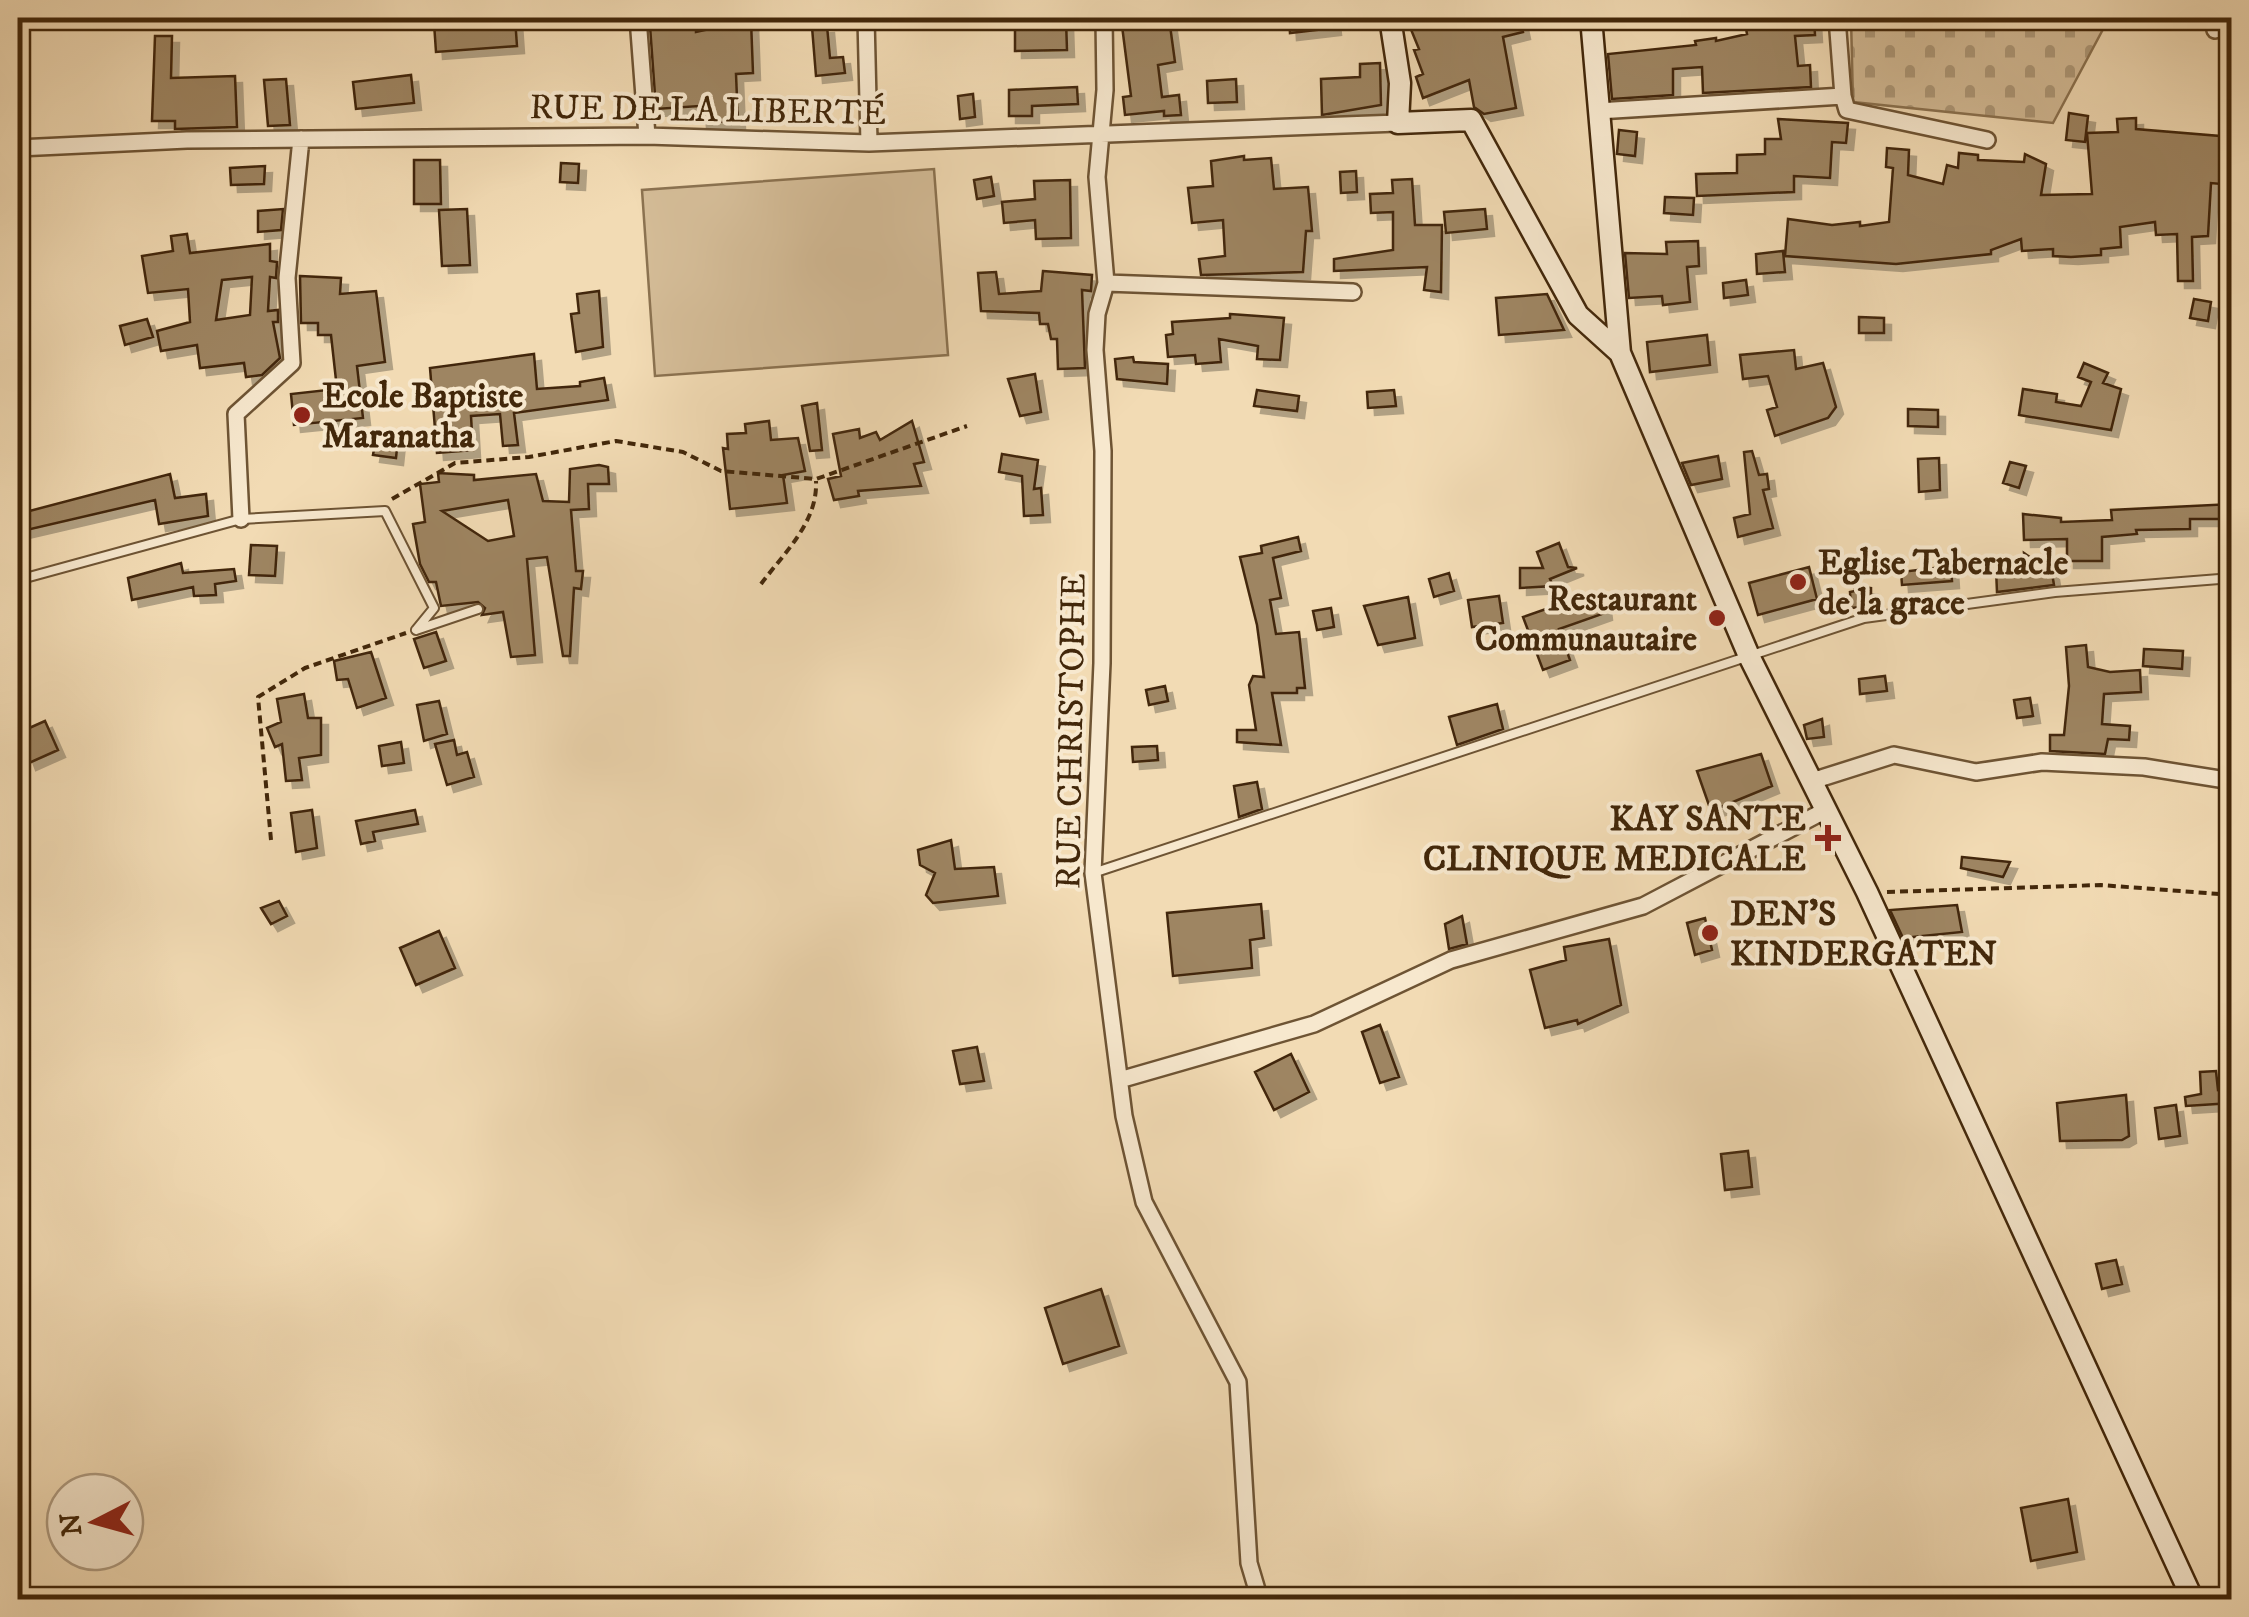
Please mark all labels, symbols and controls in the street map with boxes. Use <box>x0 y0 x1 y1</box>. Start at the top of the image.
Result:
street label: RUE DE LA LIBERTÉ <box>529 85 887 136</box>
place label: Ecole Baptiste Maranatha <box>322 375 524 459</box>
marker: Ecole Baptiste Maranatha <box>291 404 313 426</box>
place label: Eglise Tabernacle de la grace <box>1818 542 2069 626</box>
marker: Eglise Tabernacle de la grace <box>1787 571 1809 593</box>
street label: RUE CHRISTOPHE <box>1047 573 1097 890</box>
place label: Restaurant Communautaire <box>1475 578 1698 662</box>
marker: Restaurant Communautaire <box>1706 607 1728 629</box>
place label: KAY SANTE CLINIQUE MEDICALE <box>1423 798 1806 882</box>
marker: KAY SANTE CLINIQUE MEDICALE <box>1815 825 1841 851</box>
place label: DEN'S KINDERGATEN <box>1730 893 1997 977</box>
marker: DEN'S KINDERGATEN <box>1699 922 1721 944</box>
north arrow <box>45 1472 145 1572</box>
text: N <box>53 1511 90 1538</box>

